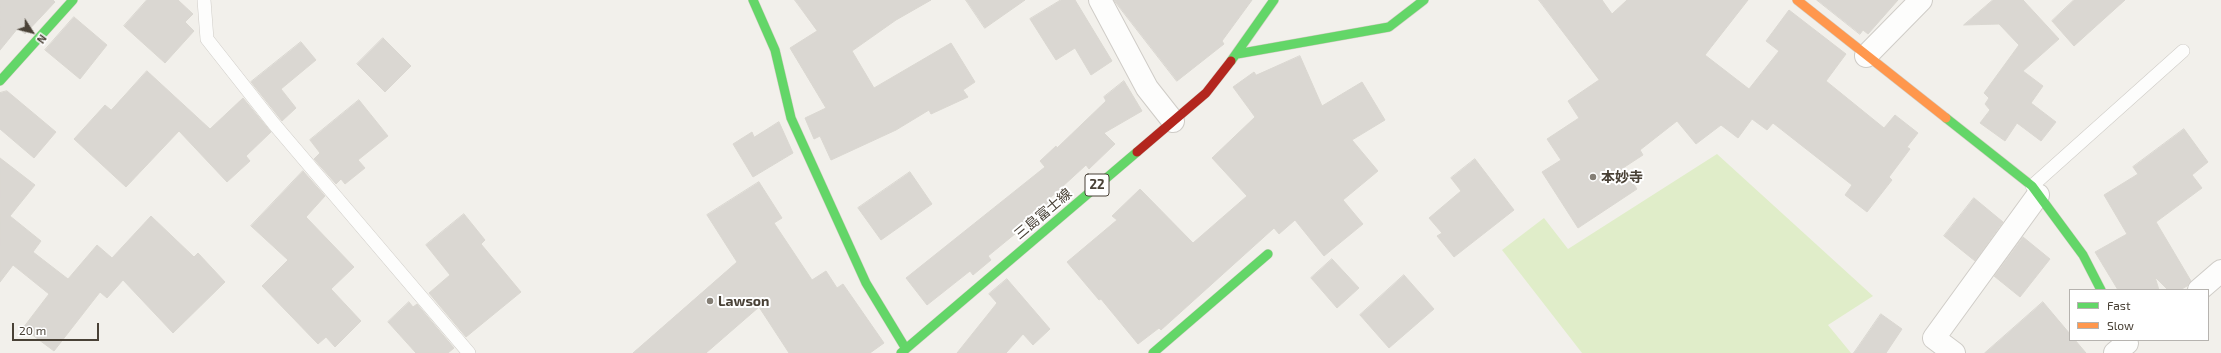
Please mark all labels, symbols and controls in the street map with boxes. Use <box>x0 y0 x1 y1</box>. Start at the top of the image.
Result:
north arrow <box>12 12 52 52</box>
text: N <box>35 32 50 46</box>
place label: 本妙寺 <box>1601 169 1643 185</box>
marker: 本妙寺 <box>1588 172 1598 182</box>
road number: 22 <box>1085 174 1109 196</box>
street label: 三島富士線 <box>1011 185 1075 243</box>
legend <box>2069 289 2209 341</box>
place label: Lawson <box>718 293 769 309</box>
marker: Lawson <box>705 296 715 306</box>
text: Fast <box>2107 298 2130 312</box>
scale bar <box>14 315 101 341</box>
text: Slow <box>2107 318 2134 332</box>
text: 20 m <box>19 323 46 337</box>

